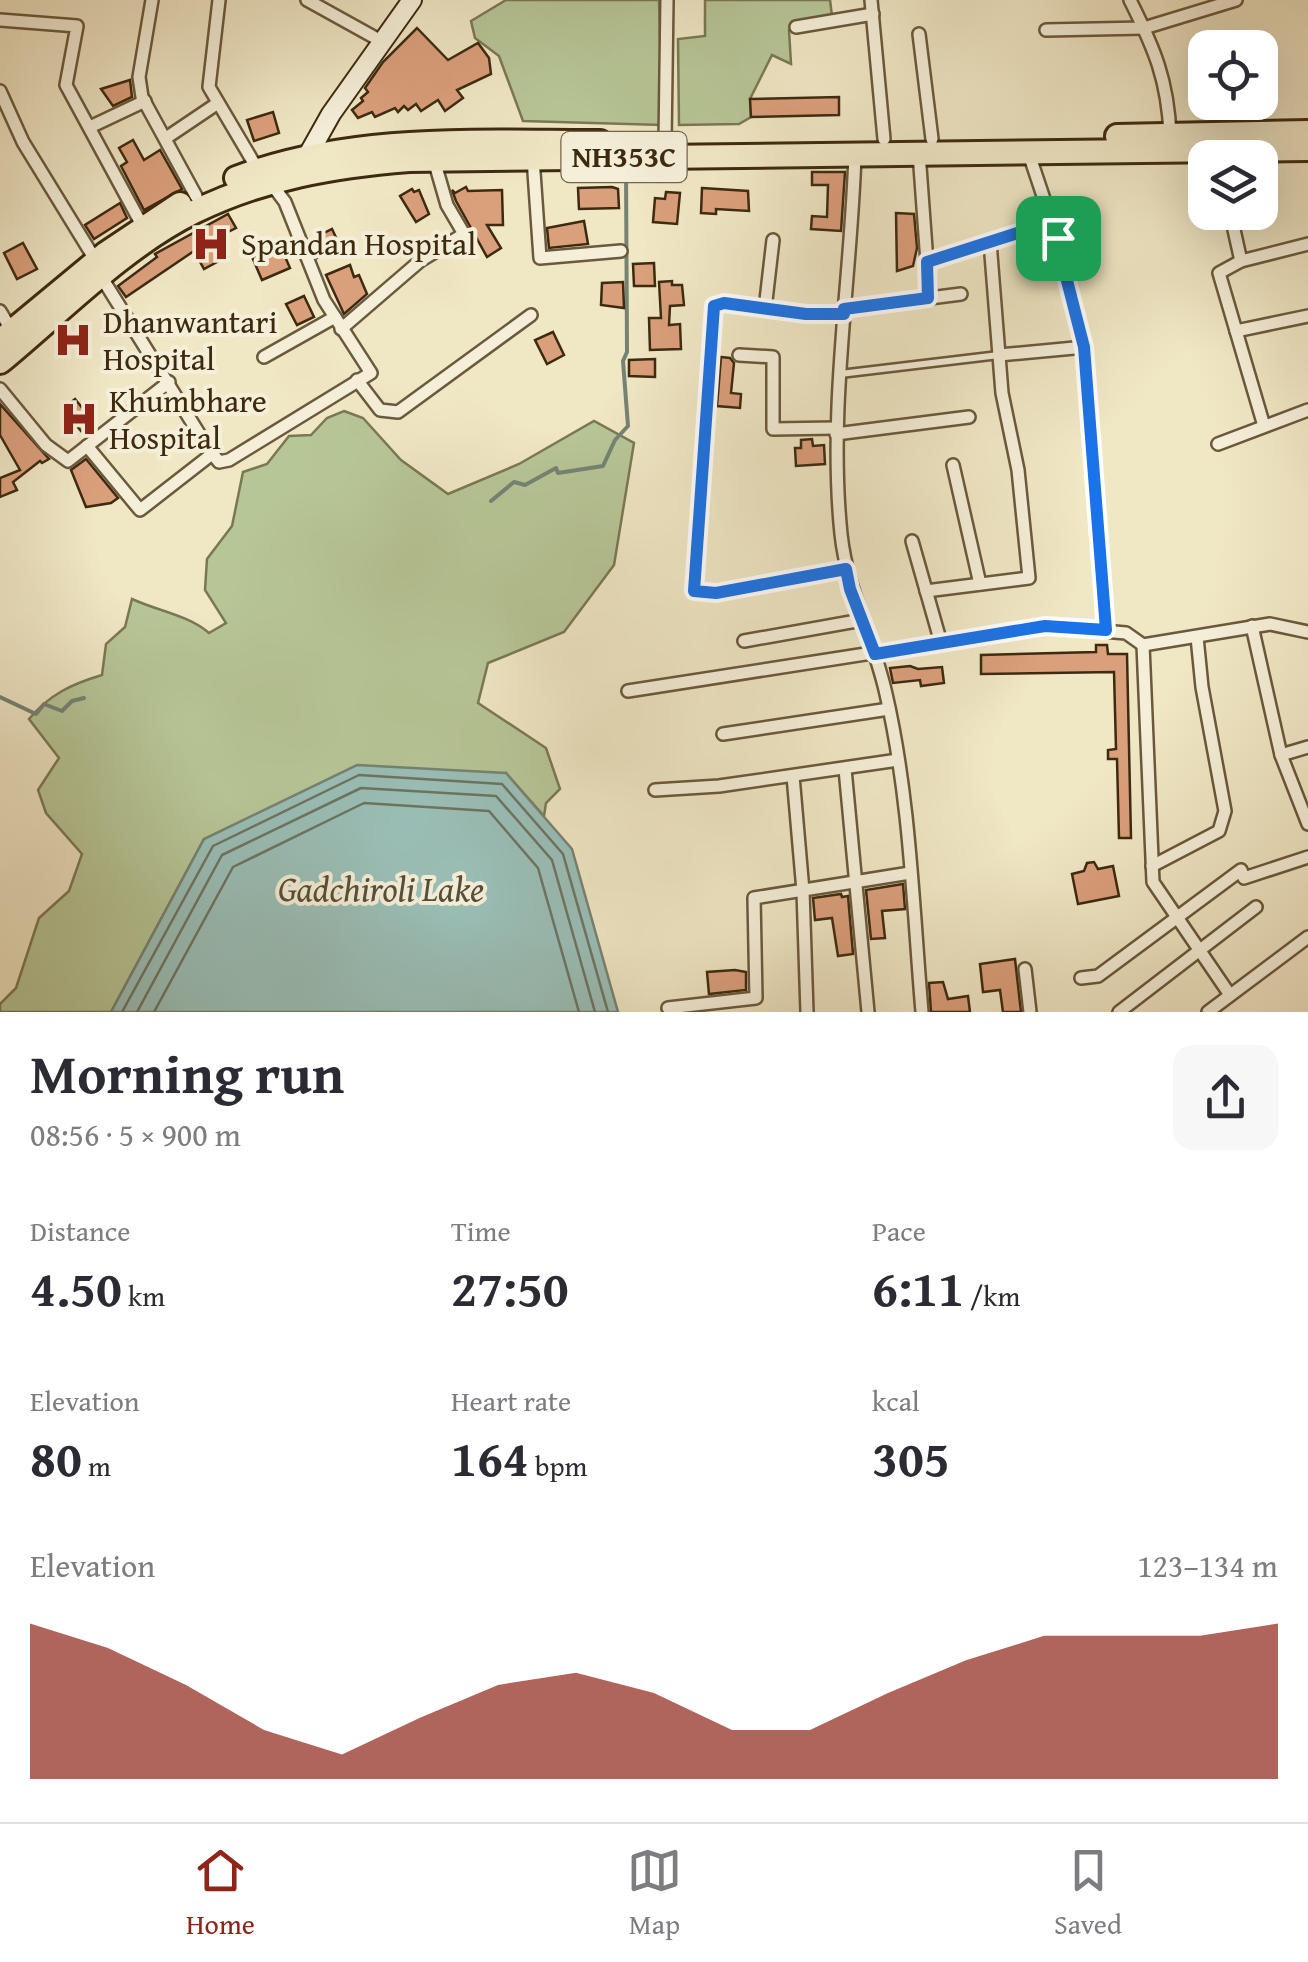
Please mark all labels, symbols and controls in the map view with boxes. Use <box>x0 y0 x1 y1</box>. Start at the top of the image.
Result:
map controls <box>1188 30 1278 230</box>
button: locate <box>1188 30 1278 120</box>
road number: NH353C <box>562 132 686 182</box>
button: layers <box>1188 140 1278 230</box>
pin <box>1016 196 1101 281</box>
icon: arrive <box>1031 211 1086 266</box>
place label: Spandan Hospital <box>241 220 476 267</box>
hospital icon: Spandan Hospital <box>190 223 232 265</box>
place label: Dhanwantari Hospital <box>103 298 277 382</box>
hospital icon: Dhanwantari Hospital <box>52 319 94 361</box>
place label: Khumbhare Hospital <box>109 377 267 461</box>
hospital icon: Khumbhare Hospital <box>58 398 100 440</box>
water label: Gadchiroli Lake <box>278 863 484 914</box>
text: Morning run <box>30 1033 344 1113</box>
button: share <box>1173 1045 1278 1150</box>
text: 08:56 · 5 × 900 m <box>30 1111 241 1158</box>
text: Distance <box>30 1210 130 1251</box>
text: Time <box>451 1210 511 1251</box>
text: Pace <box>872 1210 926 1251</box>
text: 4.50 <box>30 1251 122 1324</box>
text: 27:50 <box>451 1251 569 1324</box>
text: 6:11 <box>872 1251 964 1324</box>
text: km <box>122 1275 165 1316</box>
text: /km <box>964 1275 1020 1316</box>
text: Elevation <box>30 1380 140 1421</box>
text: Heart rate <box>451 1380 571 1421</box>
text: kcal <box>872 1380 920 1421</box>
text: 80 <box>30 1421 82 1494</box>
text: 164 <box>451 1421 529 1494</box>
text: 305 <box>872 1421 950 1494</box>
text: m <box>82 1445 111 1486</box>
text: bpm <box>529 1445 587 1486</box>
text: Elevation <box>30 1542 155 1589</box>
text: 123–134 m <box>1137 1542 1278 1589</box>
tab: Home <box>186 1843 255 1944</box>
tab: Map <box>627 1843 682 1944</box>
tab: Saved <box>1054 1843 1122 1944</box>

